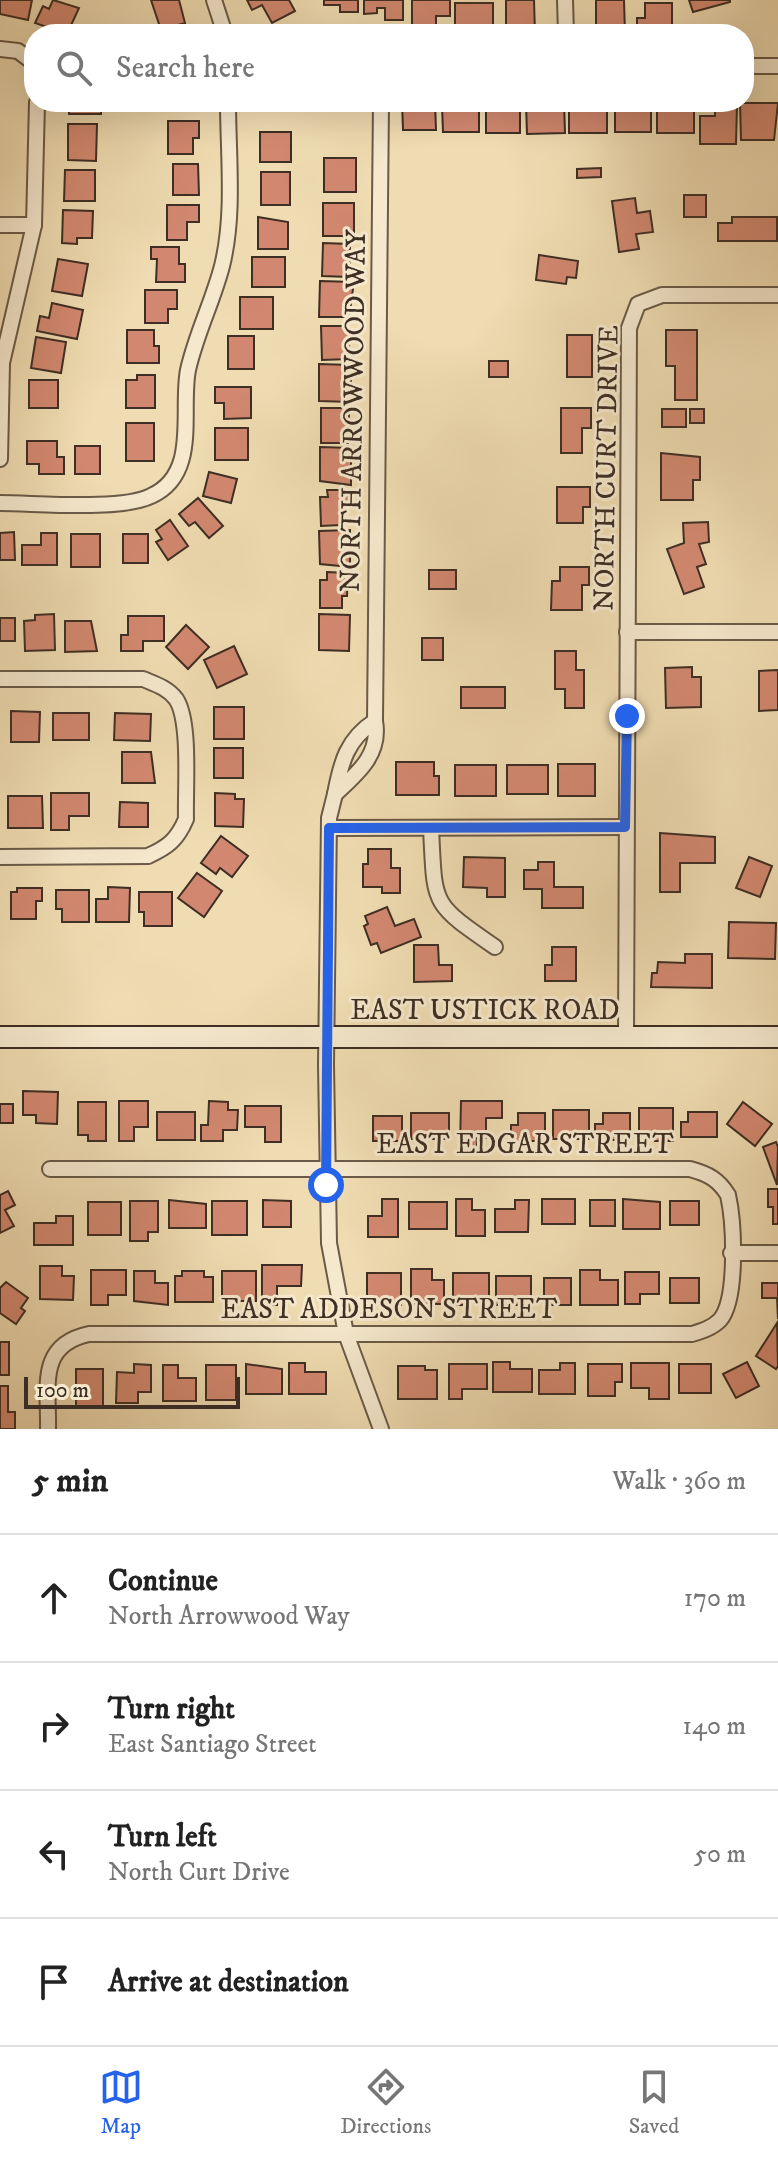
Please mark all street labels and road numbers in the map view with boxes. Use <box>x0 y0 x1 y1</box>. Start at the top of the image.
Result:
street label: NORTH ARROWWOOD WAY <box>333 229 374 593</box>
street label: NORTH CURT DRIVE <box>587 325 626 611</box>
street label: EAST USTICK ROAD <box>350 993 620 1028</box>
street label: EAST EDGAR STREET <box>376 1127 674 1162</box>
street label: EAST ADDESON STREET <box>221 1292 557 1327</box>

